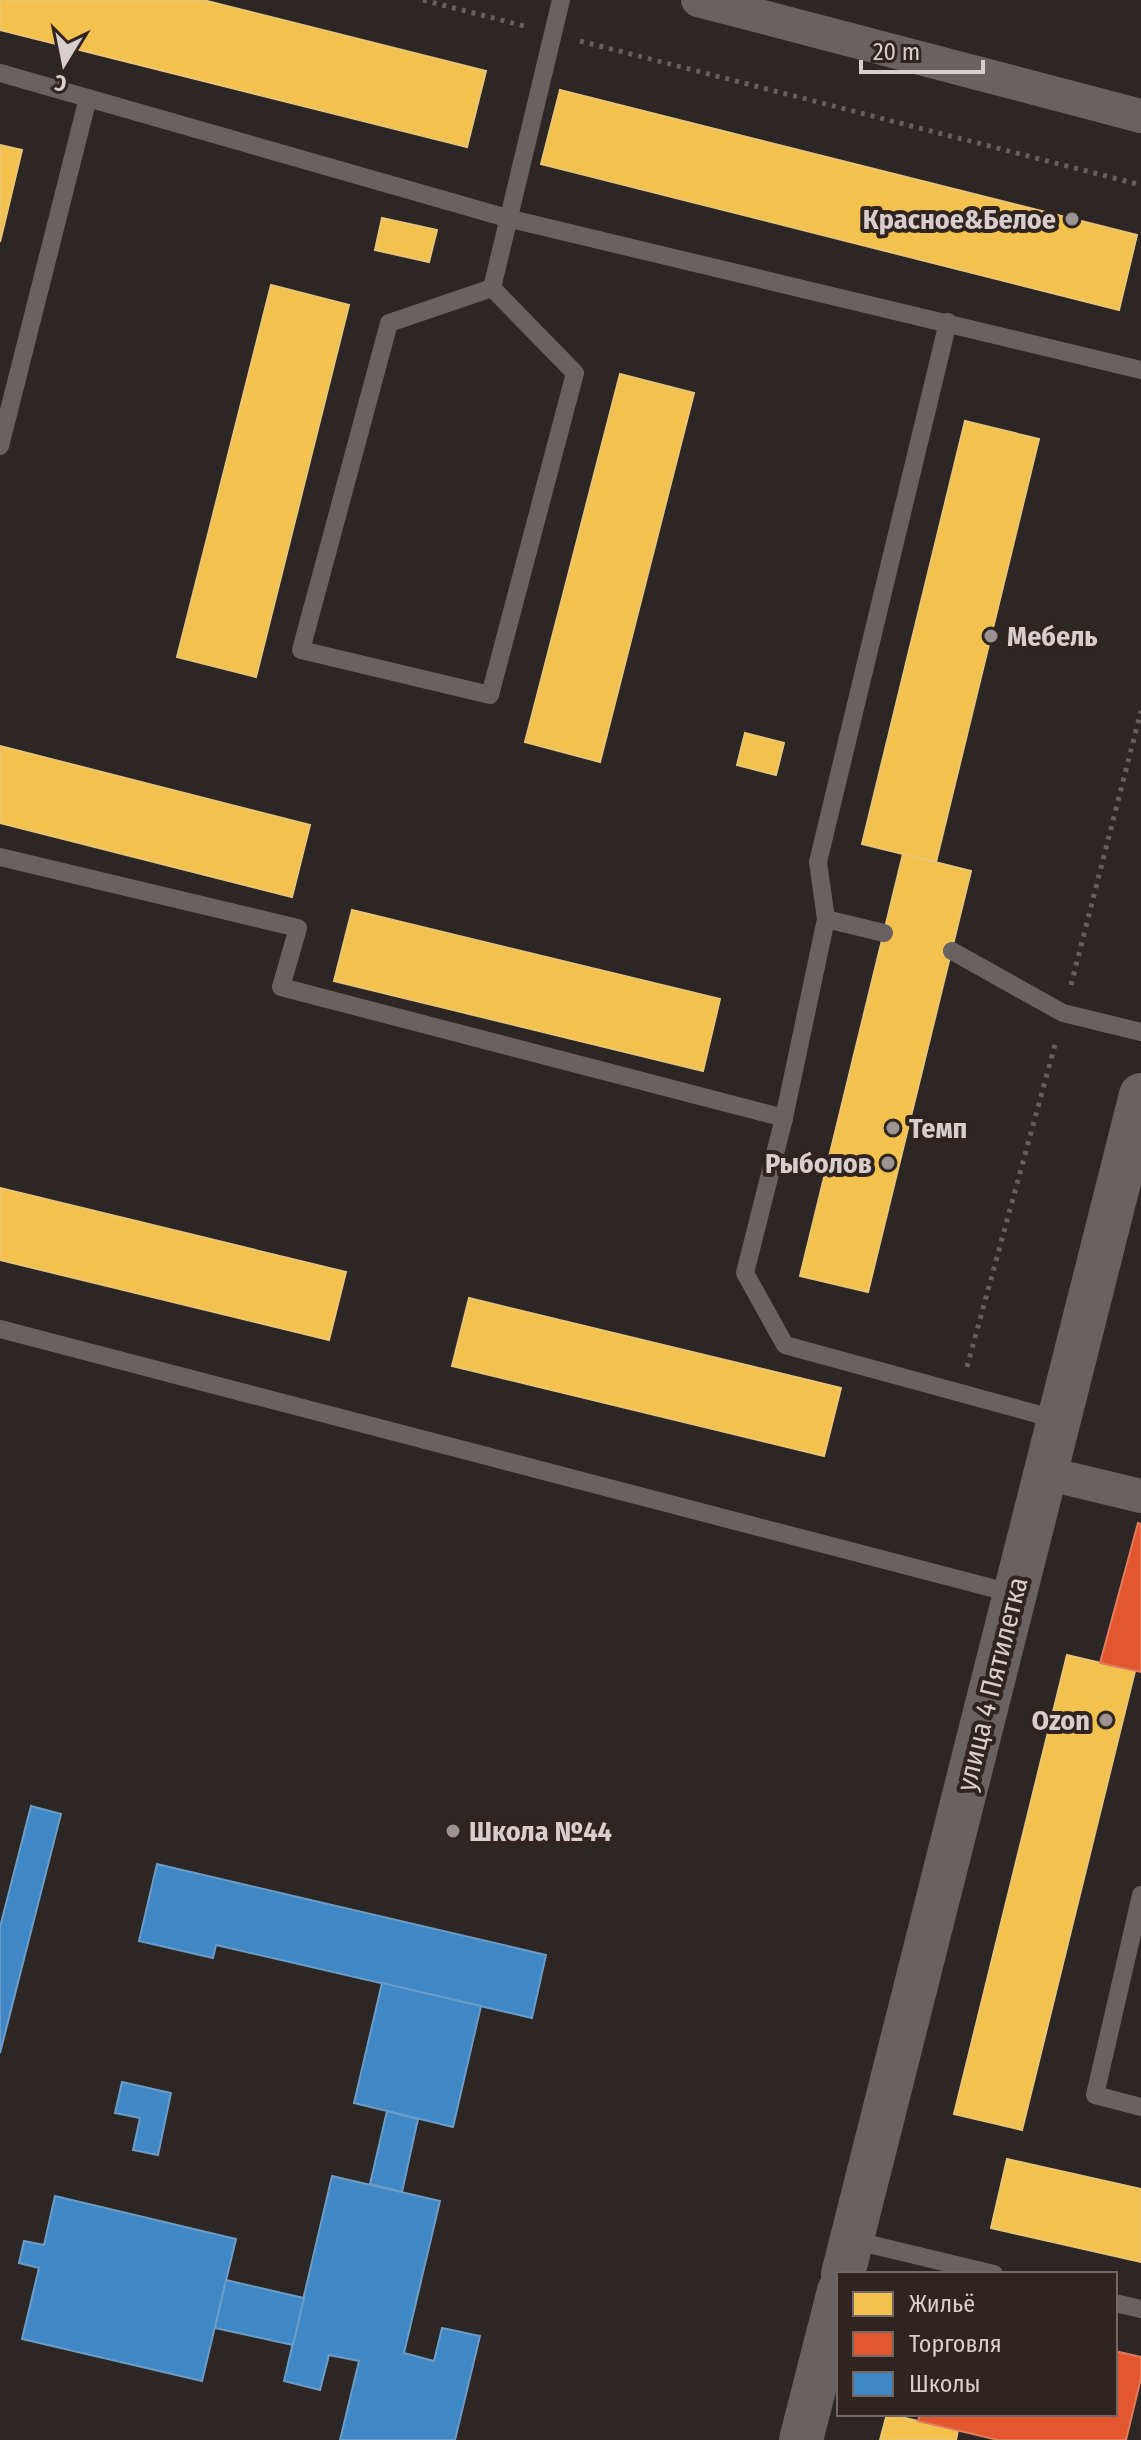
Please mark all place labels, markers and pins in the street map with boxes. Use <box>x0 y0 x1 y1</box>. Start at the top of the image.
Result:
place label: Красное&Белое <box>863 203 1056 236</box>
marker: Красное&Белое <box>1063 210 1081 228</box>
place label: Мебель <box>1007 620 1098 653</box>
marker: Мебель <box>982 627 1000 645</box>
place label: Темп <box>909 1112 967 1145</box>
marker: Темп <box>884 1119 902 1137</box>
place label: Рыболов <box>765 1147 872 1180</box>
marker: Рыболов <box>879 1154 897 1172</box>
place label: Ozon <box>1032 1704 1090 1737</box>
marker: Ozon <box>1097 1711 1115 1729</box>
place label: Школа №44 <box>469 1815 612 1848</box>
marker: Школа №44 <box>444 1822 462 1840</box>

